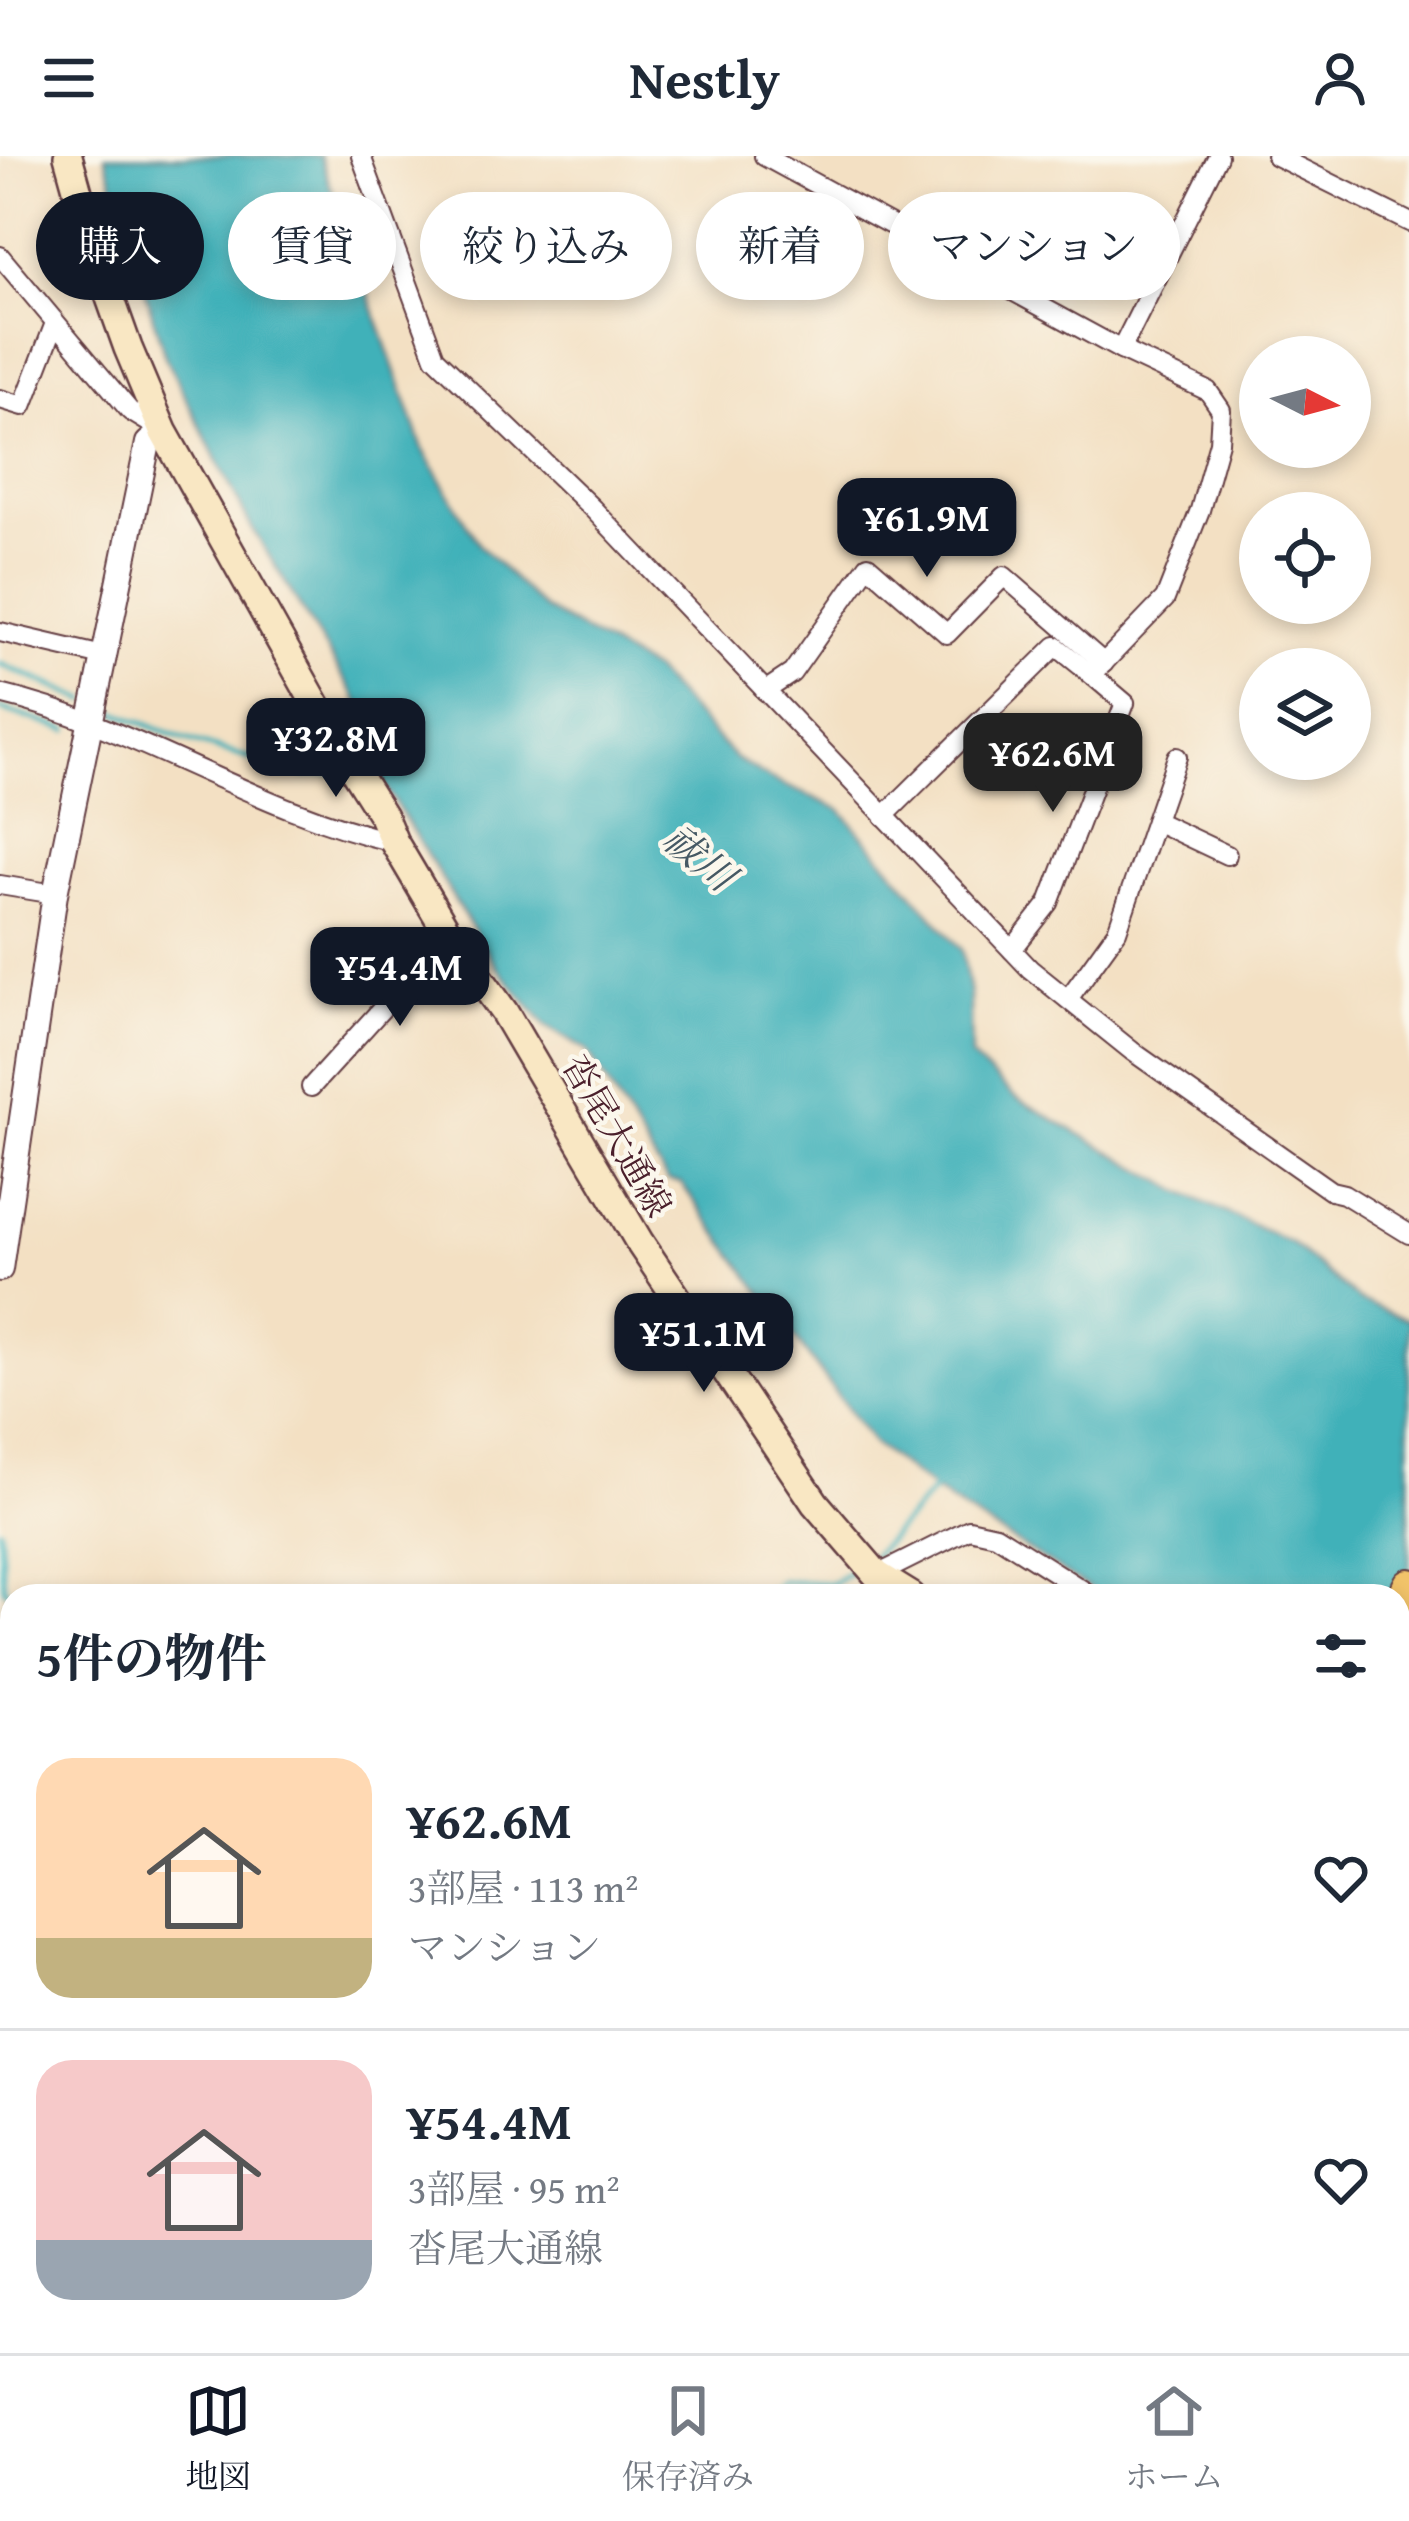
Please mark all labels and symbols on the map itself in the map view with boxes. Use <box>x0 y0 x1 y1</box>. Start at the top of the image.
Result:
north arrow <box>1239 336 1371 468</box>
pin: ¥61.9M <box>829 478 1025 580</box>
pin: ¥32.8M <box>238 698 434 800</box>
pin: ¥62.6M <box>955 713 1151 815</box>
water label: 祓川 <box>652 810 751 906</box>
pin: ¥54.4M <box>302 927 498 1029</box>
street label: 沓尾大通線 <box>550 1044 686 1226</box>
pin: ¥51.1M <box>606 1293 802 1395</box>

